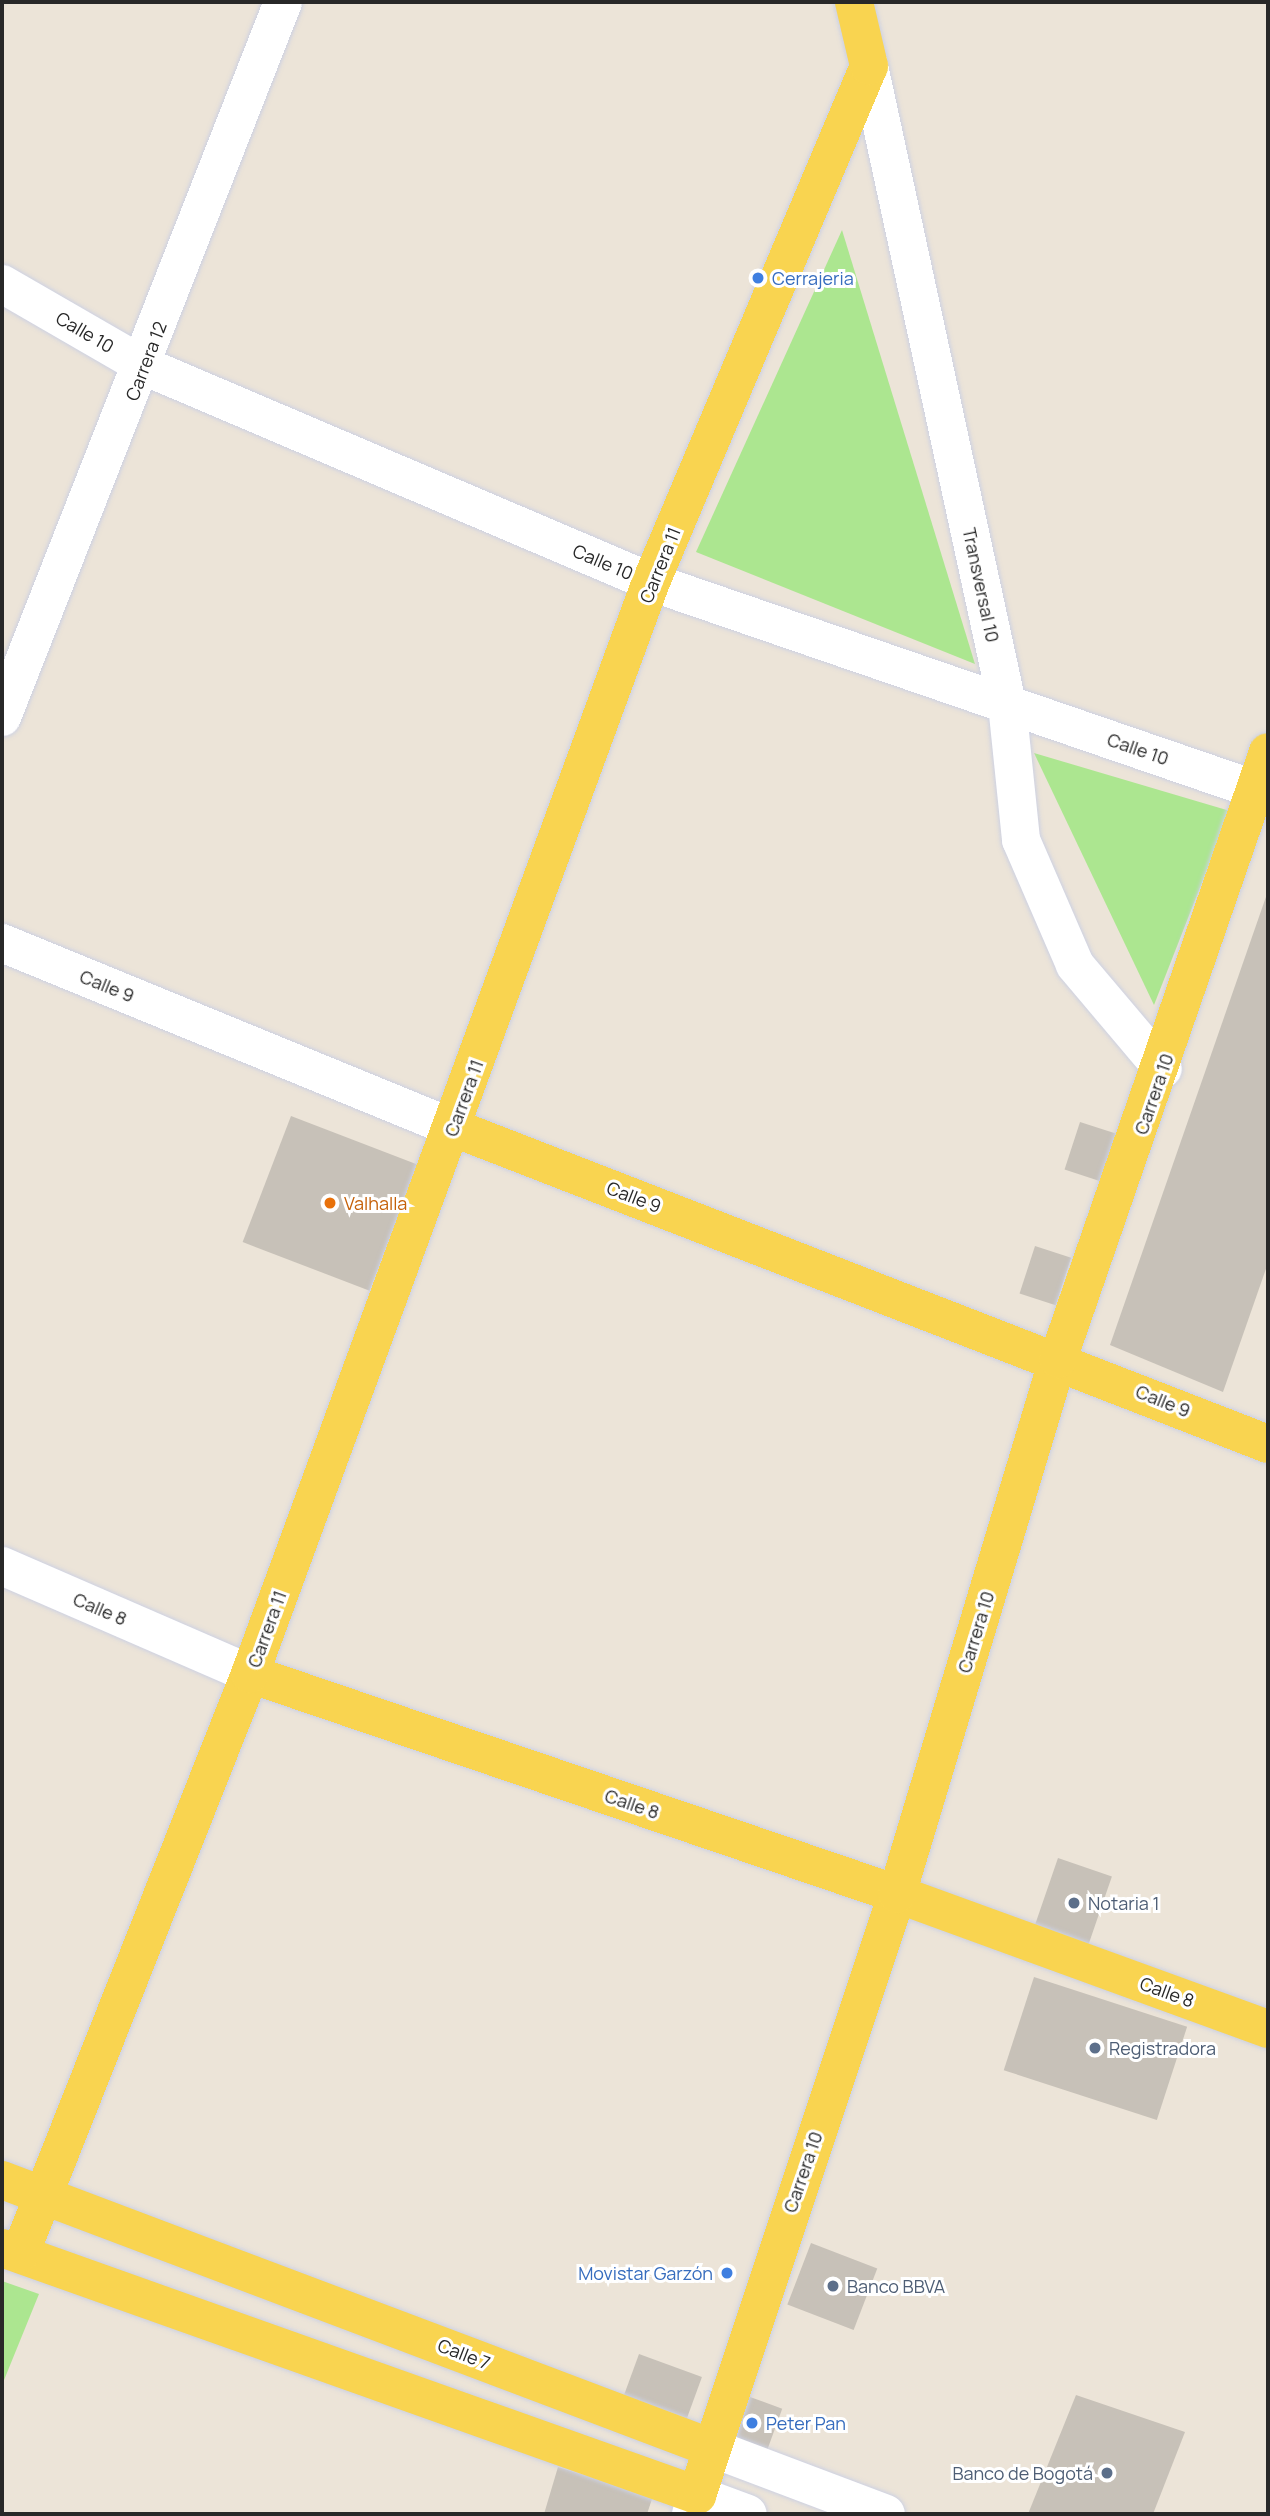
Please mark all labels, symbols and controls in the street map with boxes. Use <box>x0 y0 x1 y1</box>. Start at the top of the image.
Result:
place label: Cerrajeria <box>772 267 854 289</box>
marker: Cerrajeria <box>750 270 766 286</box>
street label: Calle 10 <box>52 307 118 357</box>
street label: Carrera 12 <box>121 318 171 404</box>
street label: Carrera 11 <box>635 524 685 606</box>
street label: Transversal 10 <box>958 526 1004 644</box>
street label: Calle 10 <box>570 540 636 584</box>
street label: Calle 10 <box>1105 728 1171 770</box>
street label: Calle 9 <box>77 965 137 1007</box>
street label: Carrera 10 <box>1130 1051 1178 1137</box>
street label: Carrera 11 <box>440 1057 488 1139</box>
street label: Calle 9 <box>604 1177 664 1217</box>
place label: Valhalla <box>344 1192 407 1214</box>
marker: Valhalla <box>322 1195 338 1211</box>
street label: Calle 9 <box>1133 1380 1193 1422</box>
street label: Calle 8 <box>70 1588 130 1630</box>
street label: Carrera 11 <box>243 1588 291 1670</box>
street label: Carrera 10 <box>953 1589 999 1675</box>
street label: Calle 8 <box>602 1785 662 1823</box>
place label: Notaria 1 <box>1088 1892 1159 1914</box>
marker: Notaria 1 <box>1066 1895 1082 1911</box>
street label: Calle 8 <box>1137 1972 1197 2012</box>
place label: Registradora <box>1109 2037 1216 2059</box>
marker: Registradora <box>1087 2040 1103 2056</box>
street label: Carrera 10 <box>779 2129 827 2215</box>
place label: Movistar Garzón <box>578 2262 713 2284</box>
marker: Movistar Garzón <box>719 2265 735 2281</box>
place label: Banco BBVA <box>847 2275 945 2297</box>
marker: Banco BBVA <box>825 2278 841 2294</box>
street label: Calle 7 <box>435 2334 493 2374</box>
place label: Peter Pan <box>766 2412 846 2434</box>
marker: Peter Pan <box>744 2415 760 2431</box>
place label: Banco de Bogotá <box>952 2462 1093 2484</box>
marker: Banco de Bogotá <box>1099 2465 1115 2481</box>

